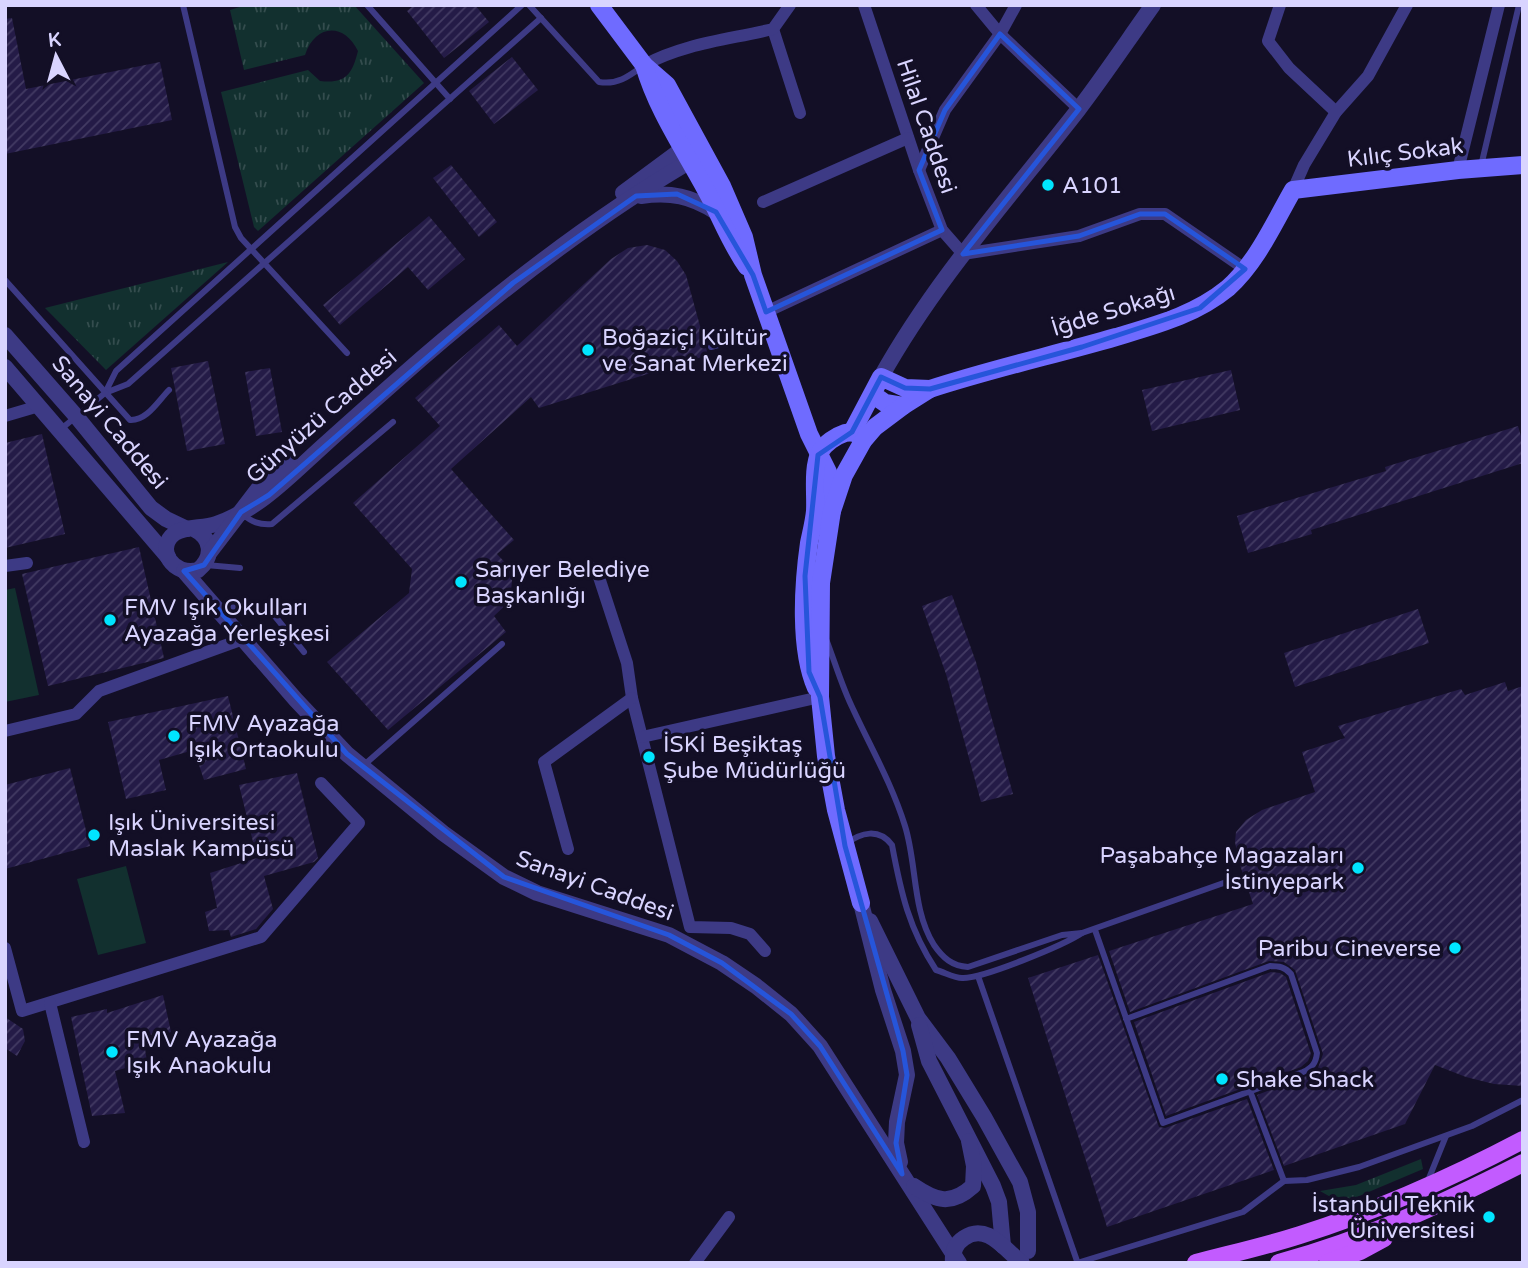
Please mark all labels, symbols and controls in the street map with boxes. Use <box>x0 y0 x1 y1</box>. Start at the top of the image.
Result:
north arrow <box>21 21 91 91</box>
text: K <box>47 28 62 52</box>
street label: Hilal Caddesi <box>890 55 962 198</box>
street label: Kılıç Sokak <box>1345 132 1465 174</box>
place label: A101 <box>1062 172 1123 200</box>
marker: A101 <box>1040 177 1056 193</box>
street label: İğde Sokağı <box>1048 279 1179 343</box>
place label: Boğaziçi Kültür ve Sanat Merkezi <box>602 324 788 378</box>
marker: Boğaziçi Kültür ve Sanat Merkezi <box>580 342 596 358</box>
street label: Günyüzü Caddesi <box>240 344 403 490</box>
street label: Sanayi Caddesi <box>45 350 173 495</box>
place label: Sarıyer Belediye Başkanlığı <box>475 556 650 610</box>
marker: Sarıyer Belediye Başkanlığı <box>453 574 469 590</box>
place label: FMV Işık Okulları Ayazağa Yerleşkesi <box>124 594 330 648</box>
marker: FMV Işık Okulları Ayazağa Yerleşkesi <box>102 612 118 628</box>
place label: FMV Ayazağa Işık Ortaokulu <box>188 710 339 764</box>
marker: FMV Ayazağa Işık Ortaokulu <box>166 728 182 744</box>
place label: İSKİ Beşiktaş Şube Müdürlüğü <box>663 731 846 785</box>
marker: İSKİ Beşiktaş Şube Müdürlüğü <box>641 749 657 765</box>
place label: Işık Üniversitesi Maslak Kampüsü <box>108 809 294 863</box>
marker: Işık Üniversitesi Maslak Kampüsü <box>86 827 102 843</box>
place label: Paşabahçe Magazaları İstinyepark <box>1099 842 1344 896</box>
street label: Sanayi Caddesi <box>512 844 677 927</box>
marker: Paşabahçe Magazaları İstinyepark <box>1350 860 1366 876</box>
place label: Paribu Cineverse <box>1258 935 1441 963</box>
marker: Paribu Cineverse <box>1447 940 1463 956</box>
place label: FMV Ayazağa Işık Anaokulu <box>126 1026 277 1080</box>
marker: FMV Ayazağa Işık Anaokulu <box>104 1044 120 1060</box>
place label: Shake Shack <box>1236 1066 1374 1094</box>
marker: Shake Shack <box>1214 1071 1230 1087</box>
place label: İstanbul Teknik Üniversitesi <box>1311 1191 1475 1245</box>
marker: İstanbul Teknik Üniversitesi <box>1481 1209 1497 1225</box>

